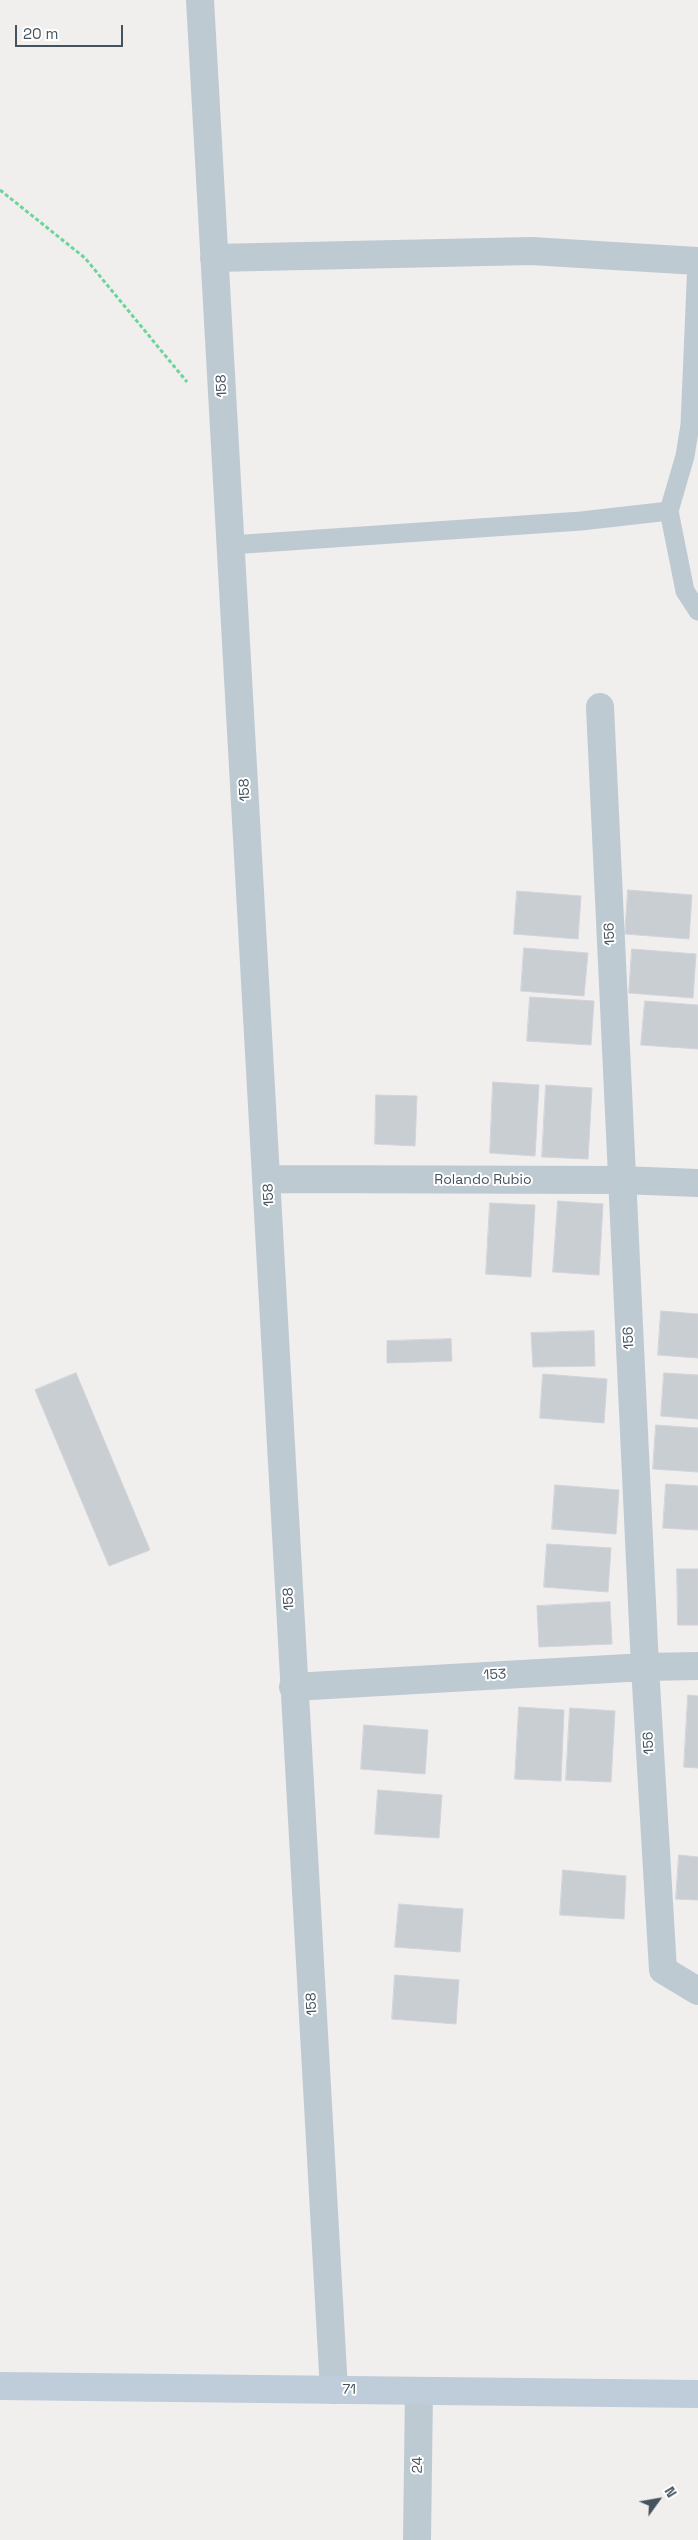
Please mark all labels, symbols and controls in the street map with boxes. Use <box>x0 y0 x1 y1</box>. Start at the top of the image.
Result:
scale bar <box>18 15 125 47</box>
text: 20 m <box>23 24 58 43</box>
street label: 158 <box>213 374 231 398</box>
street label: 158 <box>236 778 254 802</box>
street label: 156 <box>601 922 619 946</box>
street label: Rolando Rubio <box>434 1172 532 1188</box>
street label: 158 <box>260 1183 278 1207</box>
street label: 156 <box>620 1326 638 1350</box>
street label: 158 <box>280 1587 298 1611</box>
street label: 153 <box>483 1666 507 1684</box>
street label: 156 <box>640 1731 658 1755</box>
street label: 158 <box>303 1992 321 2016</box>
street label: 71 <box>342 2381 356 2399</box>
street label: 24 <box>409 2456 427 2474</box>
north arrow <box>633 2475 683 2525</box>
text: N <box>661 2483 681 2501</box>

